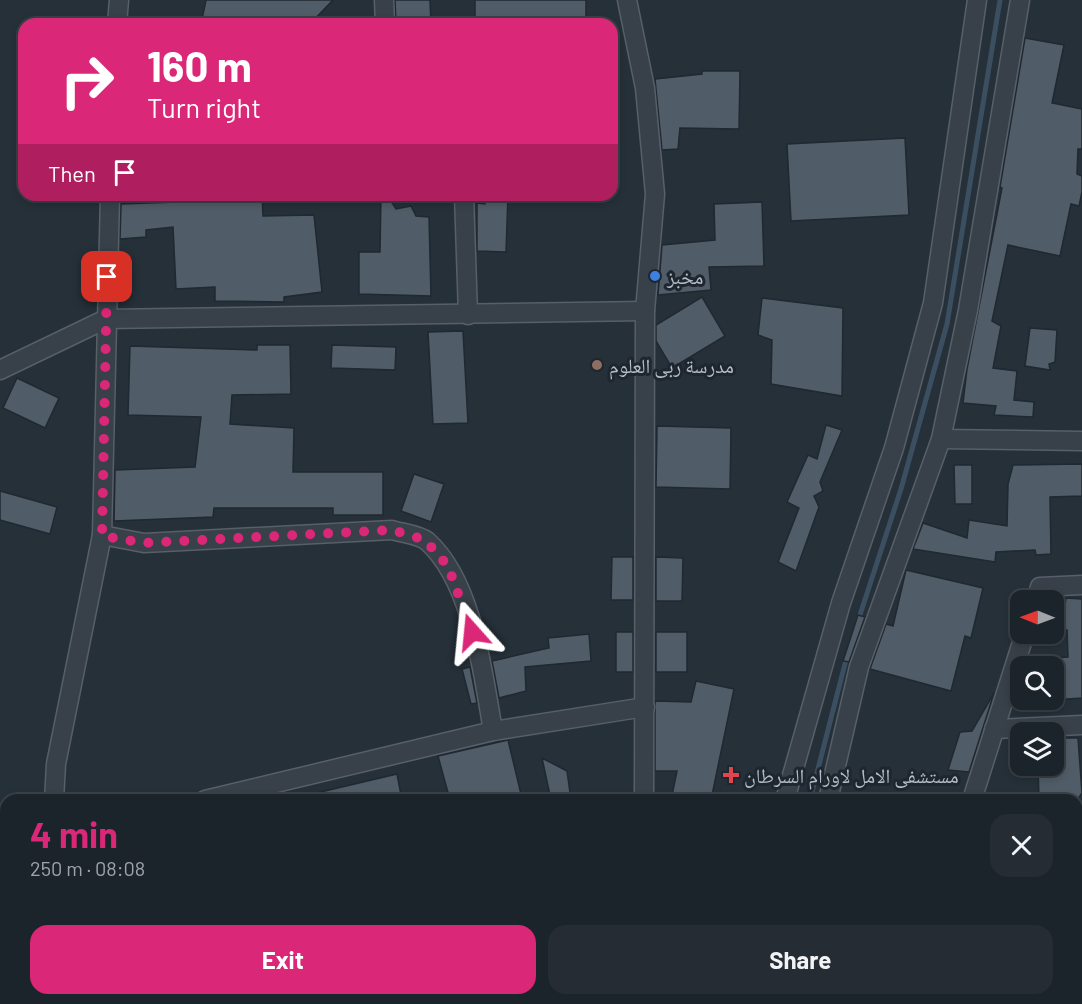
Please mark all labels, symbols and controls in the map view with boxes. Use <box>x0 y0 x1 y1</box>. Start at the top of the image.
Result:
text: 160 m <box>147 40 252 90</box>
icon: right <box>48 42 126 120</box>
text: Turn right <box>147 91 261 123</box>
icon: arrive <box>108 156 141 189</box>
text: Then <box>48 160 96 186</box>
pin <box>81 251 132 302</box>
icon: arrive <box>90 260 123 293</box>
place label: مخبز <box>666 264 703 289</box>
marker: مخبز <box>648 269 662 283</box>
place label: مدرسة ربى العلوم <box>609 353 734 380</box>
marker: مدرسة ربى العلوم <box>590 358 604 372</box>
north arrow <box>1010 590 1064 644</box>
map controls <box>1010 590 1064 776</box>
position arrow <box>440 600 504 664</box>
button: search <box>1010 656 1064 710</box>
button: layers <box>1010 722 1064 776</box>
place label: مستشفى الامل لاورام السرطان <box>744 763 959 790</box>
marker: مستشفى الامل لاورام السرطان <box>722 766 740 784</box>
text: 4 min <box>30 812 118 855</box>
button: close <box>990 814 1053 877</box>
text: 250 m · 08:08 <box>30 856 145 880</box>
button: Exit <box>30 925 536 994</box>
button: Share <box>548 925 1053 994</box>

